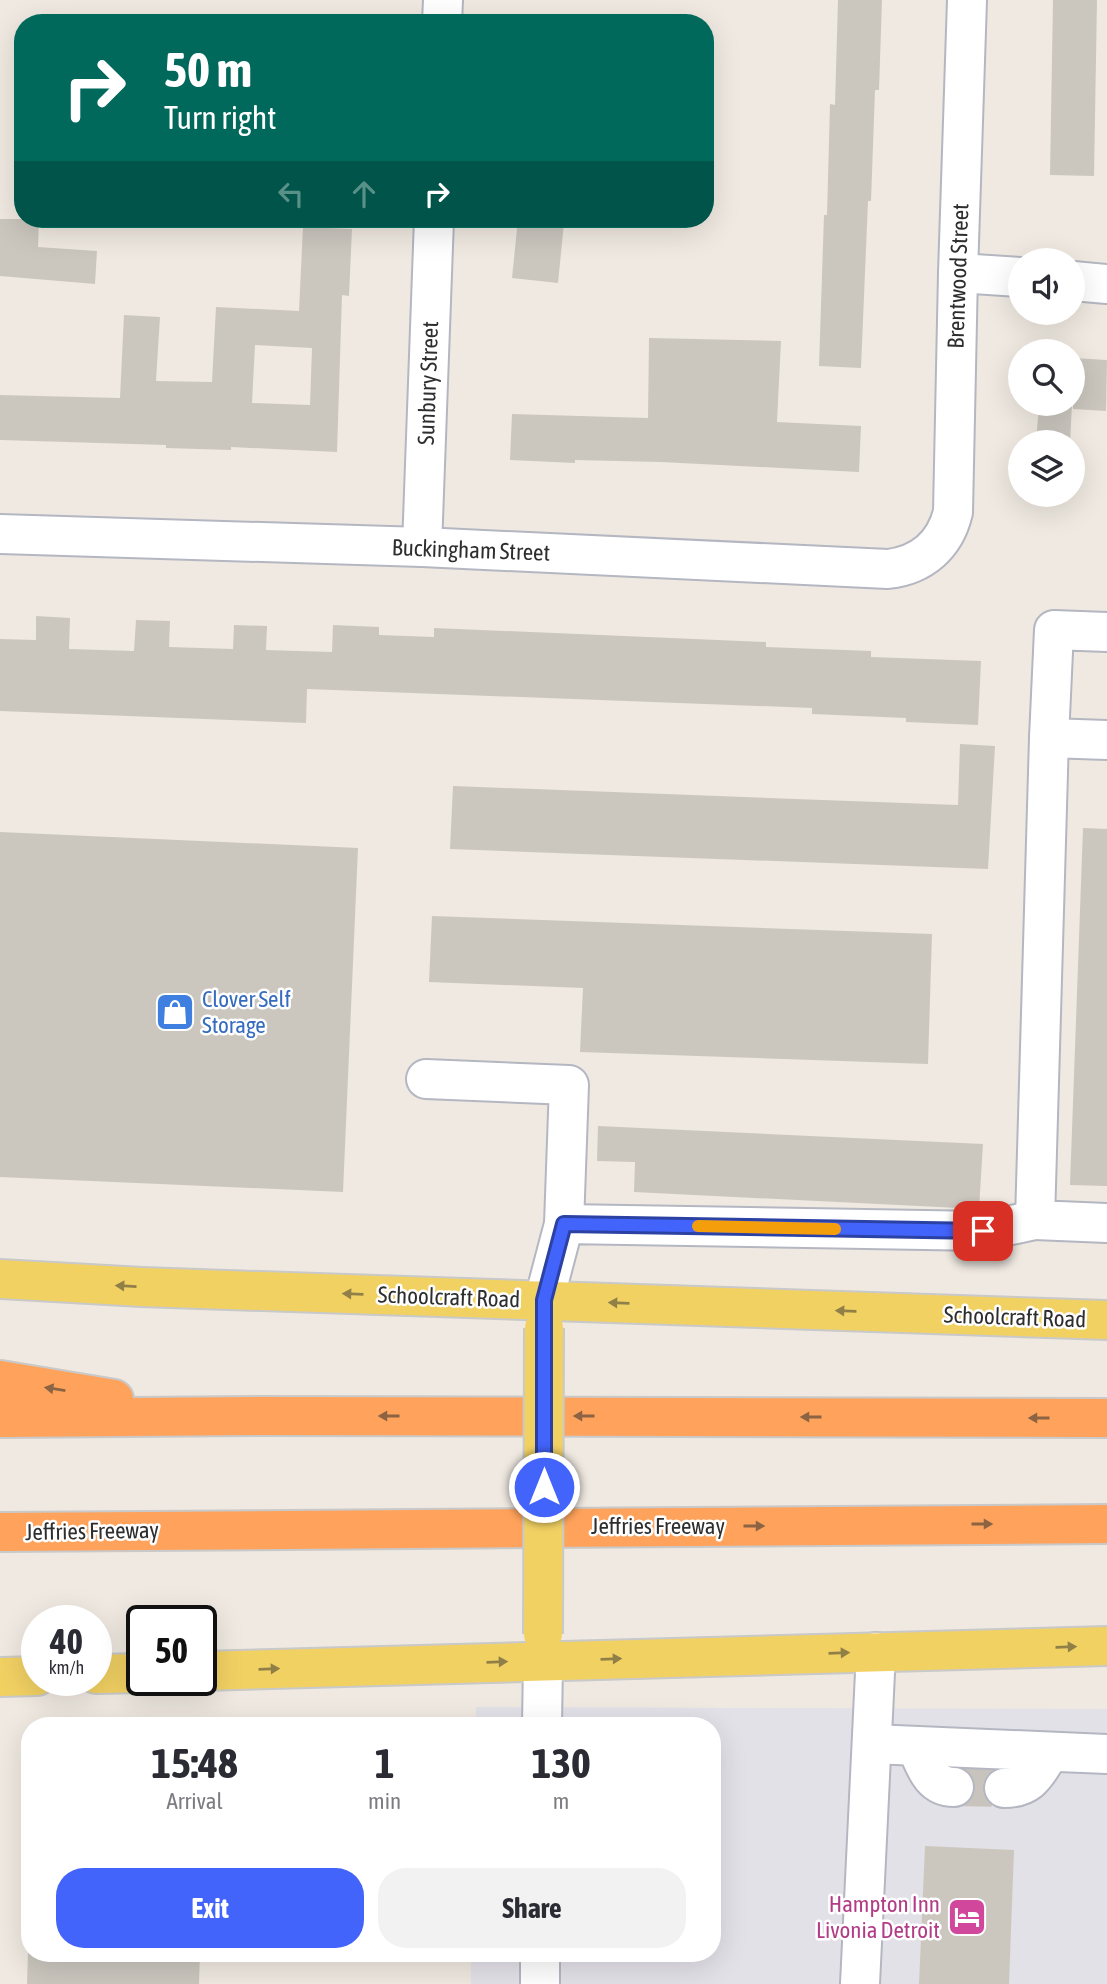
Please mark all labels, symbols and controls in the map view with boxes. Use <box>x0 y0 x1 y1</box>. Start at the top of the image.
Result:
text: 50 m <box>164 41 252 97</box>
icon: right <box>49 42 140 133</box>
text: Turn right <box>164 99 277 136</box>
icon: left <box>272 175 310 213</box>
icon: ahead <box>345 175 383 213</box>
icon: right <box>418 175 456 213</box>
street label: Brentwood Street <box>942 203 974 349</box>
map controls <box>1008 248 1085 507</box>
button: sound <box>1008 248 1085 325</box>
street label: Sunbury Street <box>413 321 443 445</box>
button: search <box>1008 339 1085 416</box>
button: layers <box>1008 430 1085 507</box>
street label: Buckingham Street <box>391 534 551 566</box>
place label: Clover Self Storage <box>202 986 291 1038</box>
shop icon: Clover Self Storage <box>154 991 196 1033</box>
pin <box>953 1201 1013 1261</box>
icon: arrive <box>964 1212 1002 1250</box>
one-way arrow <box>114 1281 136 1292</box>
street label: Schoolcraft Road <box>377 1282 521 1312</box>
one-way arrow <box>342 1288 364 1299</box>
one-way arrow <box>608 1297 630 1308</box>
street label: Schoolcraft Road <box>943 1302 1087 1332</box>
one-way arrow <box>835 1306 857 1317</box>
one-way arrow <box>44 1383 66 1394</box>
one-way arrow <box>378 1410 400 1422</box>
one-way arrow <box>573 1410 595 1422</box>
one-way arrow <box>800 1411 822 1423</box>
one-way arrow <box>1028 1412 1050 1424</box>
position arrow <box>507 1450 581 1524</box>
street label: Jeffries Freeway <box>591 1513 725 1539</box>
street label: Jeffries Freeway <box>25 1517 159 1545</box>
one-way arrow <box>971 1519 993 1530</box>
one-way arrow <box>743 1520 765 1532</box>
speed limit sign: 50 <box>126 1605 217 1696</box>
text: 40 <box>50 1621 83 1661</box>
one-way arrow <box>1055 1641 1077 1653</box>
one-way arrow <box>828 1647 850 1659</box>
one-way arrow <box>601 1653 623 1665</box>
text: km/h <box>49 1657 84 1678</box>
one-way arrow <box>486 1657 508 1668</box>
one-way arrow <box>259 1663 281 1675</box>
text: 15:48 <box>151 1739 238 1787</box>
text: 1 <box>375 1739 394 1787</box>
text: 130 <box>531 1739 591 1787</box>
text: Arrival <box>166 1788 223 1814</box>
text: min <box>368 1788 401 1814</box>
text: m <box>553 1788 569 1814</box>
button: Exit <box>56 1868 364 1948</box>
button: Share <box>378 1868 686 1948</box>
place label: Hampton Inn Livonia Detroit <box>816 1891 940 1943</box>
hotel icon: Hampton Inn Livonia Detroit <box>946 1896 988 1938</box>

